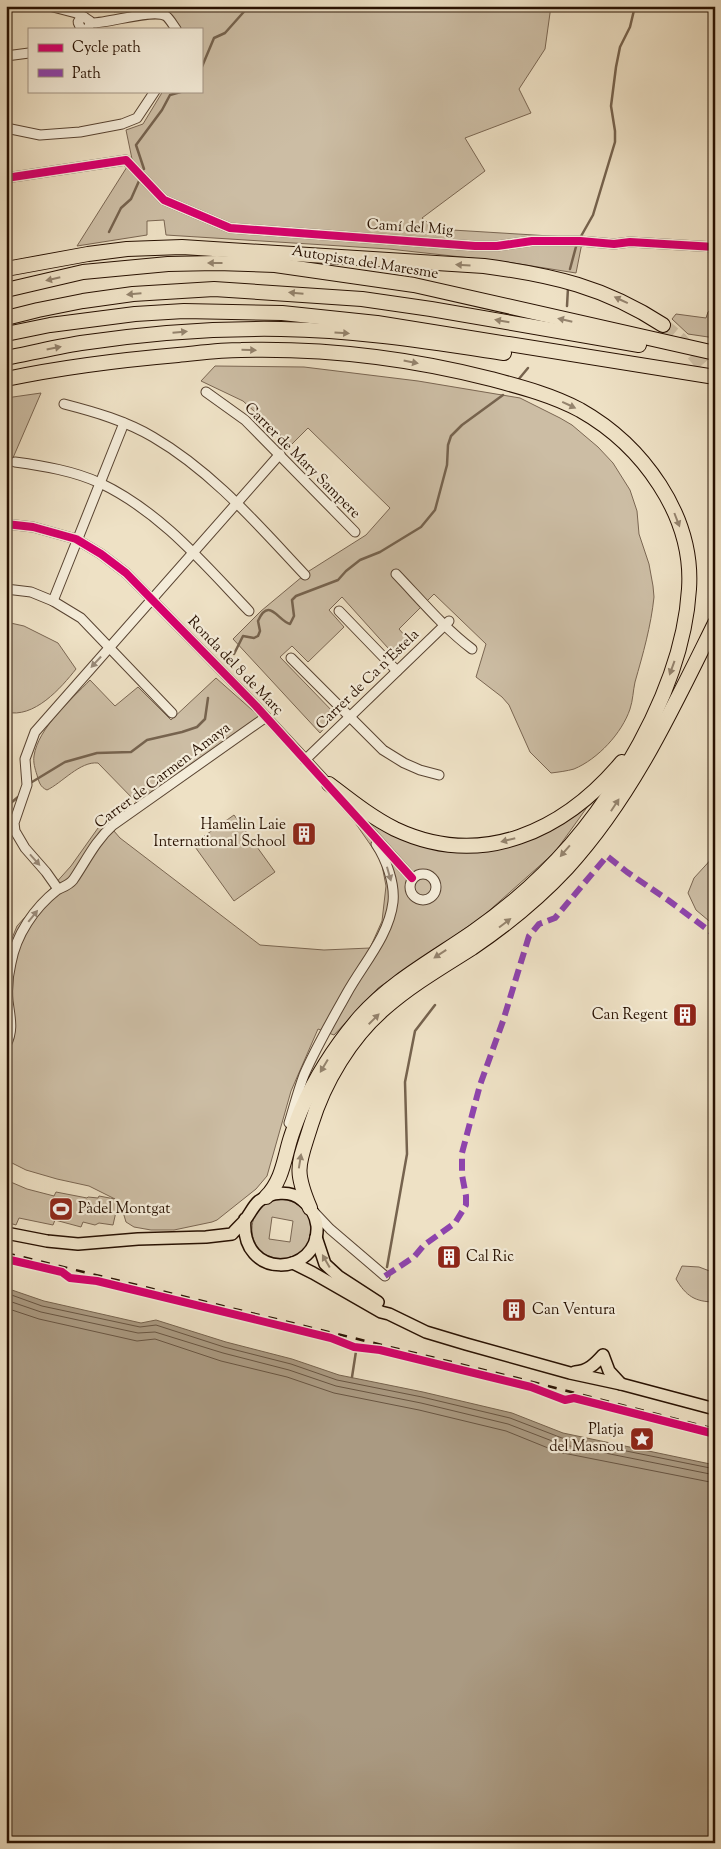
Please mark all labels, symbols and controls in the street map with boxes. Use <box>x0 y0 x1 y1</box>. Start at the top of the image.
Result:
legend <box>28 28 202 92</box>
text: Cycle path <box>72 38 141 59</box>
text: Path <box>72 64 101 85</box>
street label: Camí del Mig <box>366 215 454 241</box>
street label: Autopista del Maresme <box>290 241 440 285</box>
one-way arrow <box>206 259 222 267</box>
one-way arrow <box>455 260 471 268</box>
one-way arrow <box>46 275 61 283</box>
one-way arrow <box>288 289 304 297</box>
one-way arrow <box>126 290 142 298</box>
one-way arrow <box>614 296 628 304</box>
one-way arrow <box>493 316 509 324</box>
one-way arrow <box>557 316 572 324</box>
one-way arrow <box>172 328 188 336</box>
one-way arrow <box>335 329 351 337</box>
one-way arrow <box>46 344 62 352</box>
one-way arrow <box>241 346 257 354</box>
one-way arrow <box>403 359 419 367</box>
street label: Carrer de Mary Sampere <box>239 398 365 524</box>
one-way arrow <box>562 401 576 409</box>
one-way arrow <box>673 513 681 528</box>
street label: Ronda del 8 de Març <box>182 612 288 720</box>
street label: Carrer de Ca n'Estela <box>312 625 424 735</box>
one-way arrow <box>90 655 102 667</box>
one-way arrow <box>668 661 676 676</box>
street label: Carrer de Carmen Amaya <box>91 718 235 834</box>
one-way arrow <box>611 799 620 812</box>
place label: Hamelin Laie International School <box>153 815 286 853</box>
building icon: Hamelin Laie International School <box>291 821 317 847</box>
one-way arrow <box>500 836 515 844</box>
one-way arrow <box>560 845 571 858</box>
one-way arrow <box>29 853 41 865</box>
one-way arrow <box>385 867 393 882</box>
one-way arrow <box>28 909 38 923</box>
one-way arrow <box>498 918 512 928</box>
one-way arrow <box>434 949 447 959</box>
building icon: Can Regent <box>672 1002 698 1028</box>
place label: Can Regent <box>592 1005 668 1026</box>
one-way arrow <box>368 1013 380 1025</box>
one-way arrow <box>320 1059 329 1072</box>
one-way arrow <box>296 1153 304 1169</box>
sports icon: Pàdel Montgat <box>48 1196 74 1222</box>
place label: Pàdel Montgat <box>78 1199 170 1220</box>
building icon: Cal Ric <box>436 1244 462 1270</box>
place label: Cal Ric <box>466 1247 514 1268</box>
one-way arrow <box>322 1254 330 1269</box>
building icon: Can Ventura <box>501 1297 527 1323</box>
place label: Can Ventura <box>532 1300 616 1321</box>
place label: Platja del Masnou <box>549 1420 624 1458</box>
place icon: Platja del Masnou <box>629 1426 655 1452</box>

